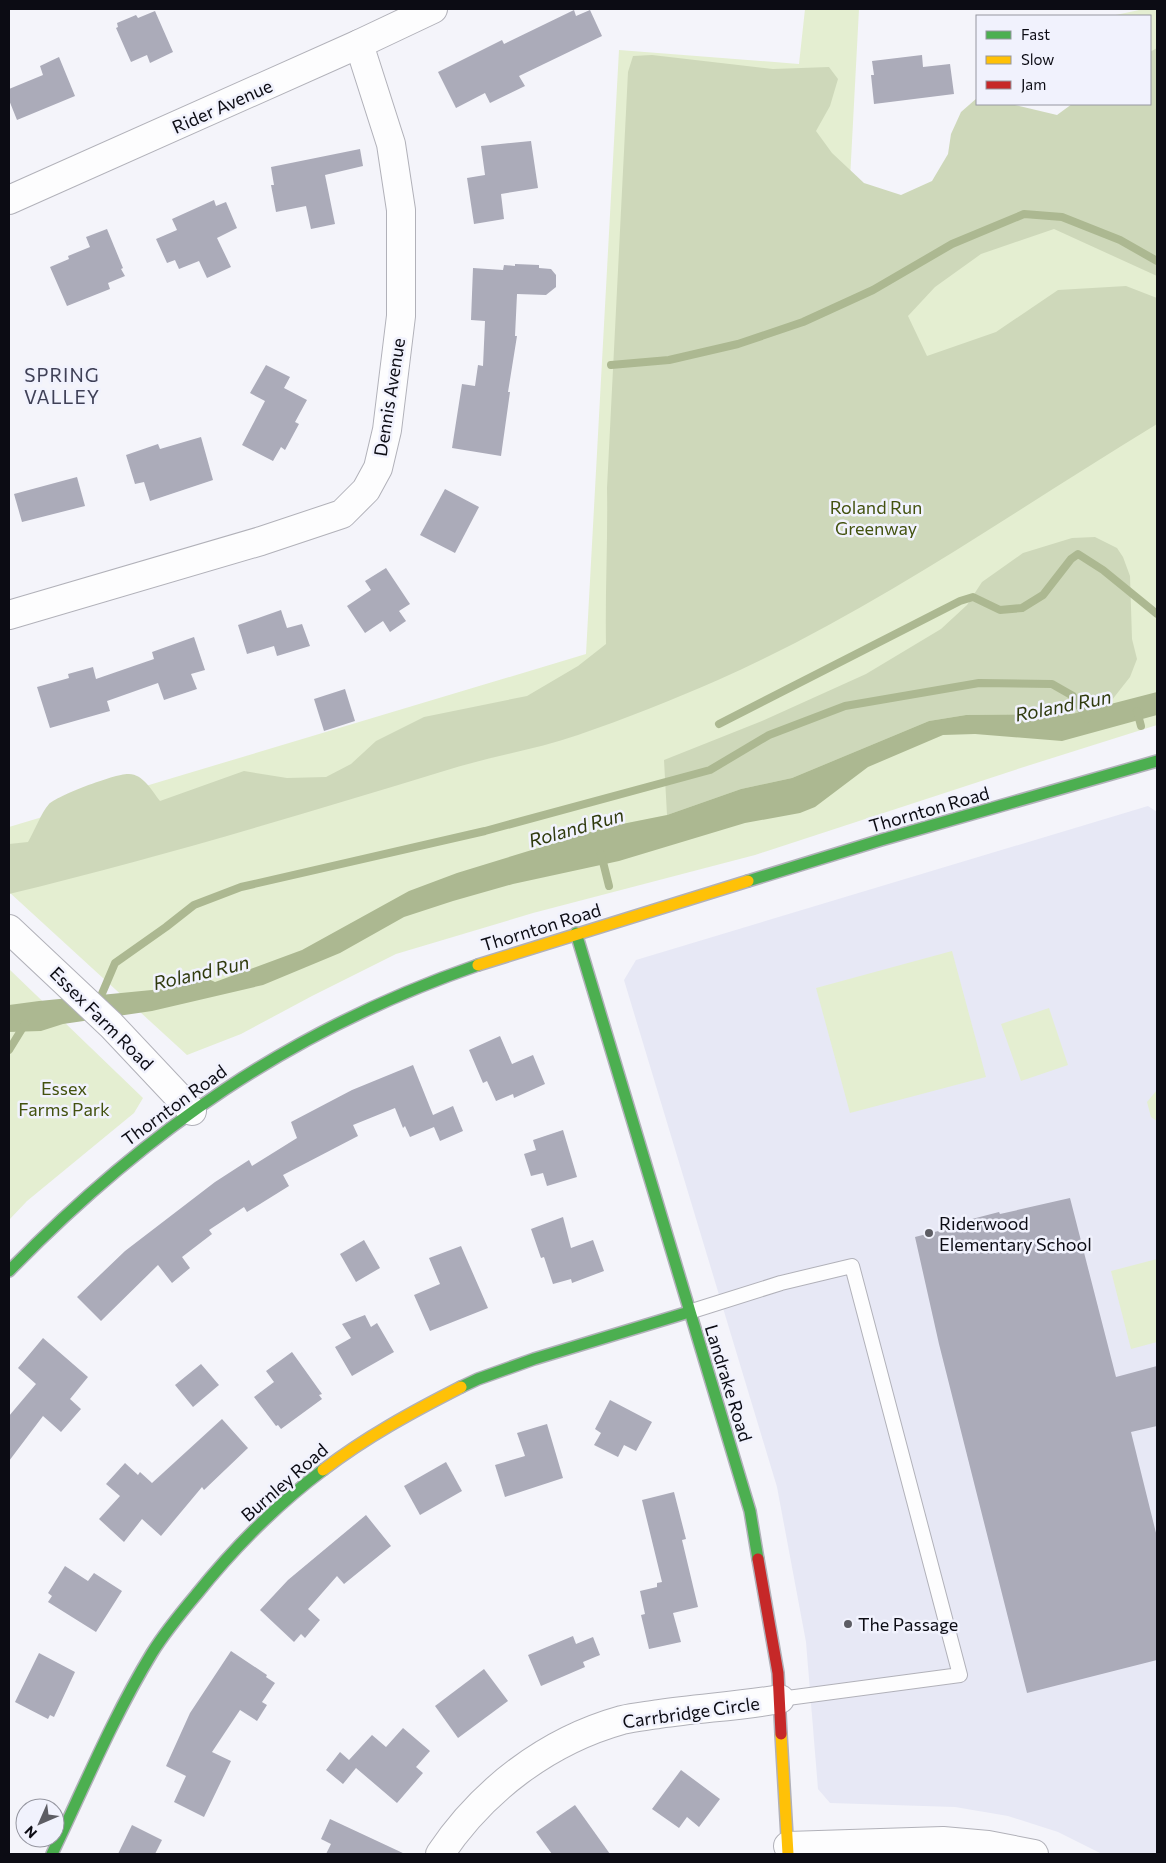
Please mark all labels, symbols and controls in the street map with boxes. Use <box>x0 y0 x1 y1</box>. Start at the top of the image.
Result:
legend <box>976 15 1151 105</box>
text: Fast <box>1021 25 1050 43</box>
text: Slow <box>1021 50 1054 68</box>
street label: Rider Avenue <box>169 74 275 138</box>
text: Jam <box>1021 75 1046 93</box>
street label: Dennis Avenue <box>369 336 409 458</box>
district label: SPRING VALLEY <box>24 363 100 408</box>
park label: Roland Run Greenway <box>830 496 922 539</box>
water label: Roland Run <box>1013 684 1113 726</box>
street label: Thornton Road <box>866 781 992 837</box>
water label: Roland Run <box>526 802 626 852</box>
street label: Thornton Road <box>479 898 603 956</box>
water label: Roland Run <box>151 950 251 994</box>
street label: Essex Farm Road <box>46 962 158 1074</box>
street label: Thornton Road <box>117 1060 231 1150</box>
park label: Essex Farms Park <box>18 1077 110 1120</box>
place label: Riderwood Elementary School <box>939 1212 1092 1255</box>
marker: Riderwood Elementary School <box>923 1227 935 1239</box>
street label: Landrake Road <box>701 1322 757 1444</box>
street label: Burnley Road <box>236 1438 332 1526</box>
place label: The Passage <box>858 1613 958 1635</box>
marker: The Passage <box>842 1618 854 1630</box>
street label: Carrbridge Circle <box>621 1691 761 1733</box>
north arrow <box>15 1798 65 1848</box>
text: N <box>21 1823 40 1842</box>

